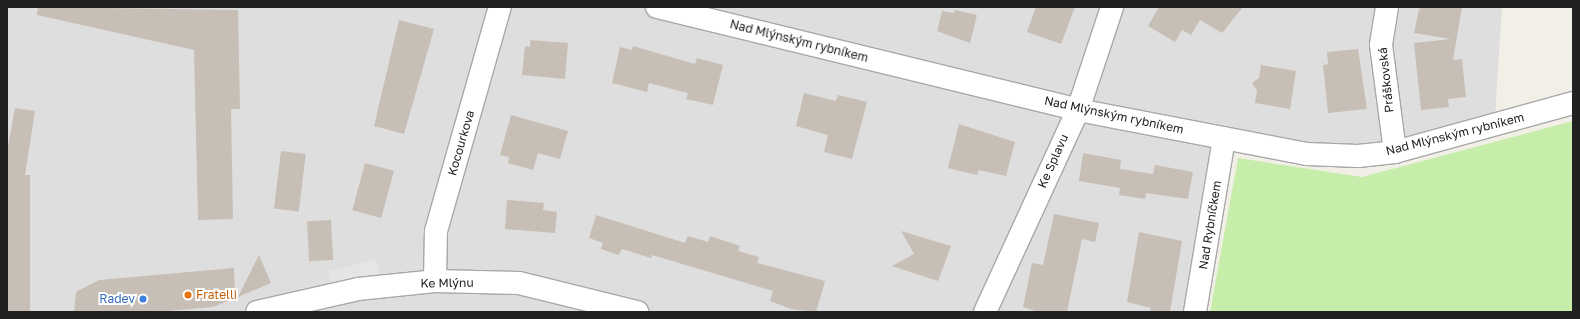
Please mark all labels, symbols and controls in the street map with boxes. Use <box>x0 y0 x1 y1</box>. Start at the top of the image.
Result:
street label: Nad Mlýnským rybníkem <box>728 17 870 65</box>
street label: Práškovská <box>1375 47 1397 113</box>
street label: Nad Mlýnským rybníkem <box>1043 93 1185 137</box>
street label: Kocourkova <box>445 109 477 177</box>
street label: Nad Mlýnským rybníkem <box>1384 110 1526 158</box>
street label: Ke Splavu <box>1035 132 1071 190</box>
street label: Nad Rybníčkem <box>1196 180 1224 270</box>
street label: Ke Mlýnu <box>420 275 474 291</box>
place label: Fratelli <box>196 288 237 302</box>
marker: Fratelli <box>183 290 193 300</box>
place label: Radev <box>99 292 135 306</box>
marker: Radev <box>138 294 148 304</box>

